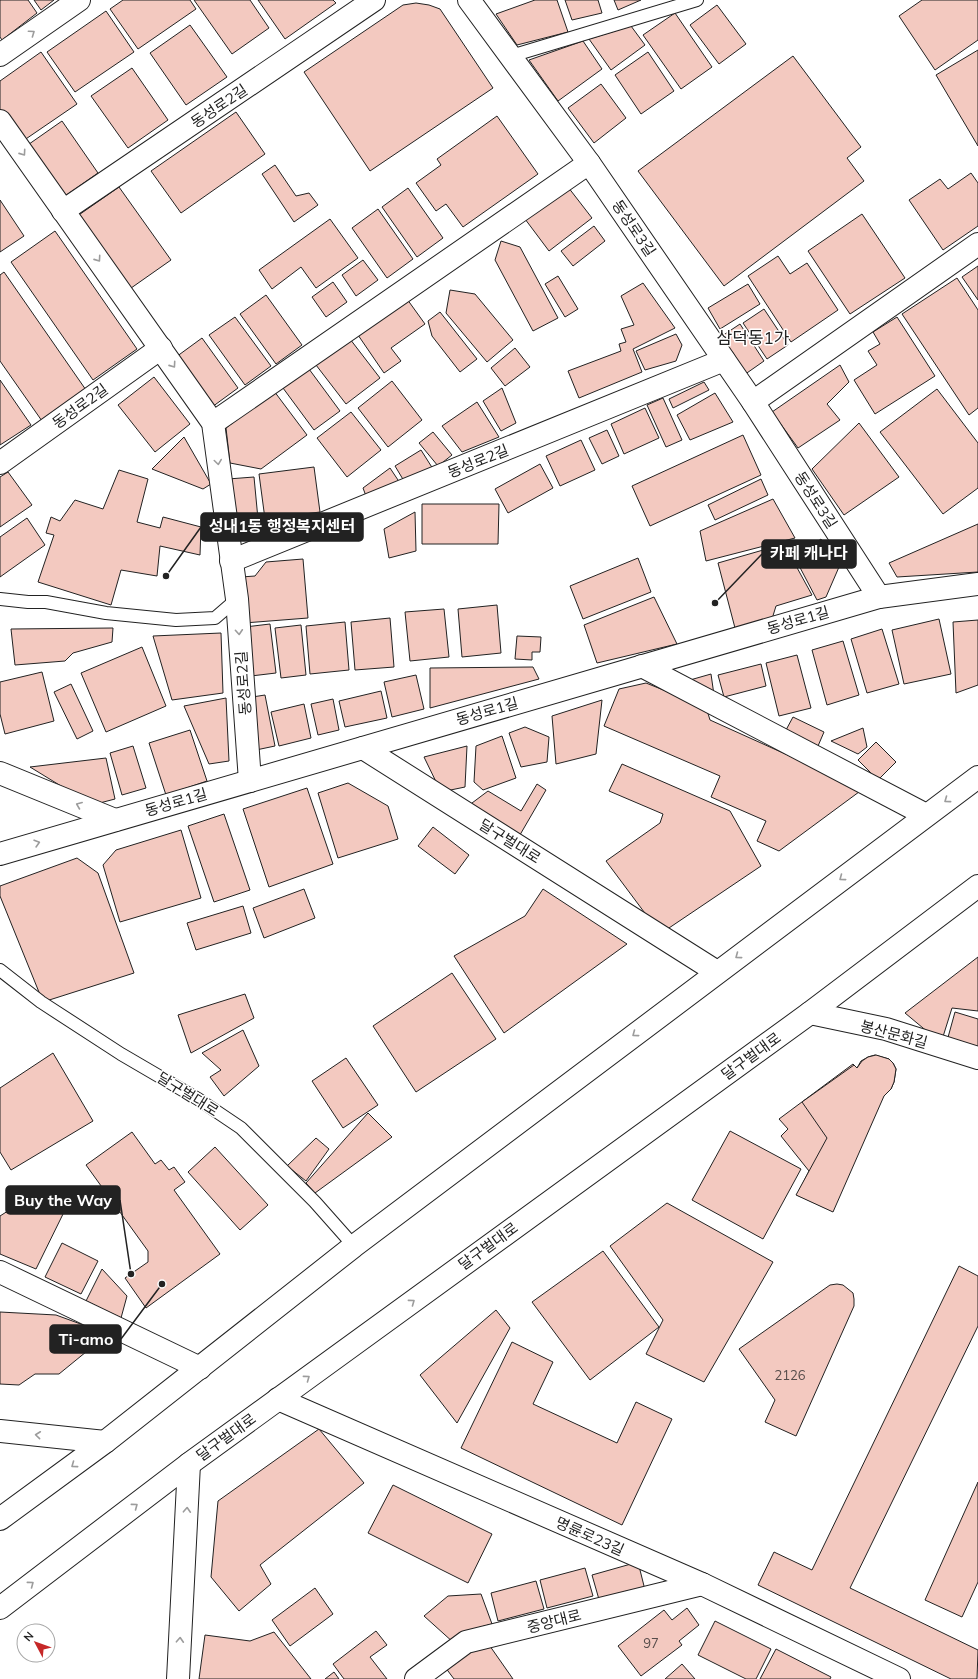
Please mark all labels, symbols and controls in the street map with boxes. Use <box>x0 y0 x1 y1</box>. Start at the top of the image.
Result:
one-way arrow <box>28 30 35 38</box>
street label: 동성로2길 <box>187 80 251 132</box>
one-way arrow <box>18 149 25 156</box>
street label: 동성로3길 <box>608 196 660 260</box>
one-way arrow <box>93 255 100 262</box>
district label: 삼덕동1가 <box>717 327 790 348</box>
one-way arrow <box>168 361 175 368</box>
street label: 동성로2길 <box>48 379 112 433</box>
street label: 동성로2길 <box>445 440 511 482</box>
one-way arrow <box>213 459 222 465</box>
street label: 동성로3길 <box>791 468 841 532</box>
callout: 성내1동 행정복지센터 <box>201 513 363 541</box>
text: 성내1동 행정복지센터 <box>209 516 355 536</box>
callout: 카페 캐나다 <box>762 540 856 568</box>
text: 카페 캐나다 <box>770 543 848 563</box>
street label: 동성로1길 <box>765 602 831 638</box>
one-way arrow <box>235 629 244 635</box>
street label: 동성로2길 <box>231 650 255 716</box>
street label: 동성로1길 <box>454 693 520 729</box>
street label: 동성로1길 <box>143 784 209 820</box>
one-way arrow <box>944 796 951 803</box>
one-way arrow <box>75 802 82 810</box>
street label: 달구벌대로 <box>476 815 544 867</box>
one-way arrow <box>34 839 41 848</box>
one-way arrow <box>840 873 847 880</box>
one-way arrow <box>736 951 743 958</box>
street label: 봉산문화길 <box>858 1016 930 1052</box>
street label: 달구벌대로 <box>717 1028 785 1084</box>
one-way arrow <box>632 1030 639 1037</box>
street label: 달구벌대로 <box>154 1068 222 1120</box>
callout: Buy the Way <box>6 1186 120 1214</box>
text: Buy the Way <box>14 1190 112 1210</box>
street label: 달구벌대로 <box>454 1218 522 1274</box>
one-way arrow <box>407 1300 414 1307</box>
callout: Ti-amo <box>50 1325 121 1353</box>
text: Ti-amo <box>59 1329 113 1349</box>
house number: 2126 <box>774 1367 806 1383</box>
one-way arrow <box>302 1376 309 1383</box>
street label: 달구벌대로 <box>192 1409 260 1465</box>
one-way arrow <box>35 1431 41 1440</box>
one-way arrow <box>71 1460 78 1467</box>
one-way arrow <box>130 1504 137 1511</box>
one-way arrow <box>182 1507 191 1513</box>
street label: 명륜로23길 <box>553 1512 627 1560</box>
one-way arrow <box>27 1582 34 1589</box>
street label: 중앙대로 <box>525 1605 583 1637</box>
north arrow <box>16 1623 56 1663</box>
text: N <box>20 1629 36 1644</box>
house number: 97 <box>643 1635 659 1651</box>
one-way arrow <box>175 1637 184 1643</box>

